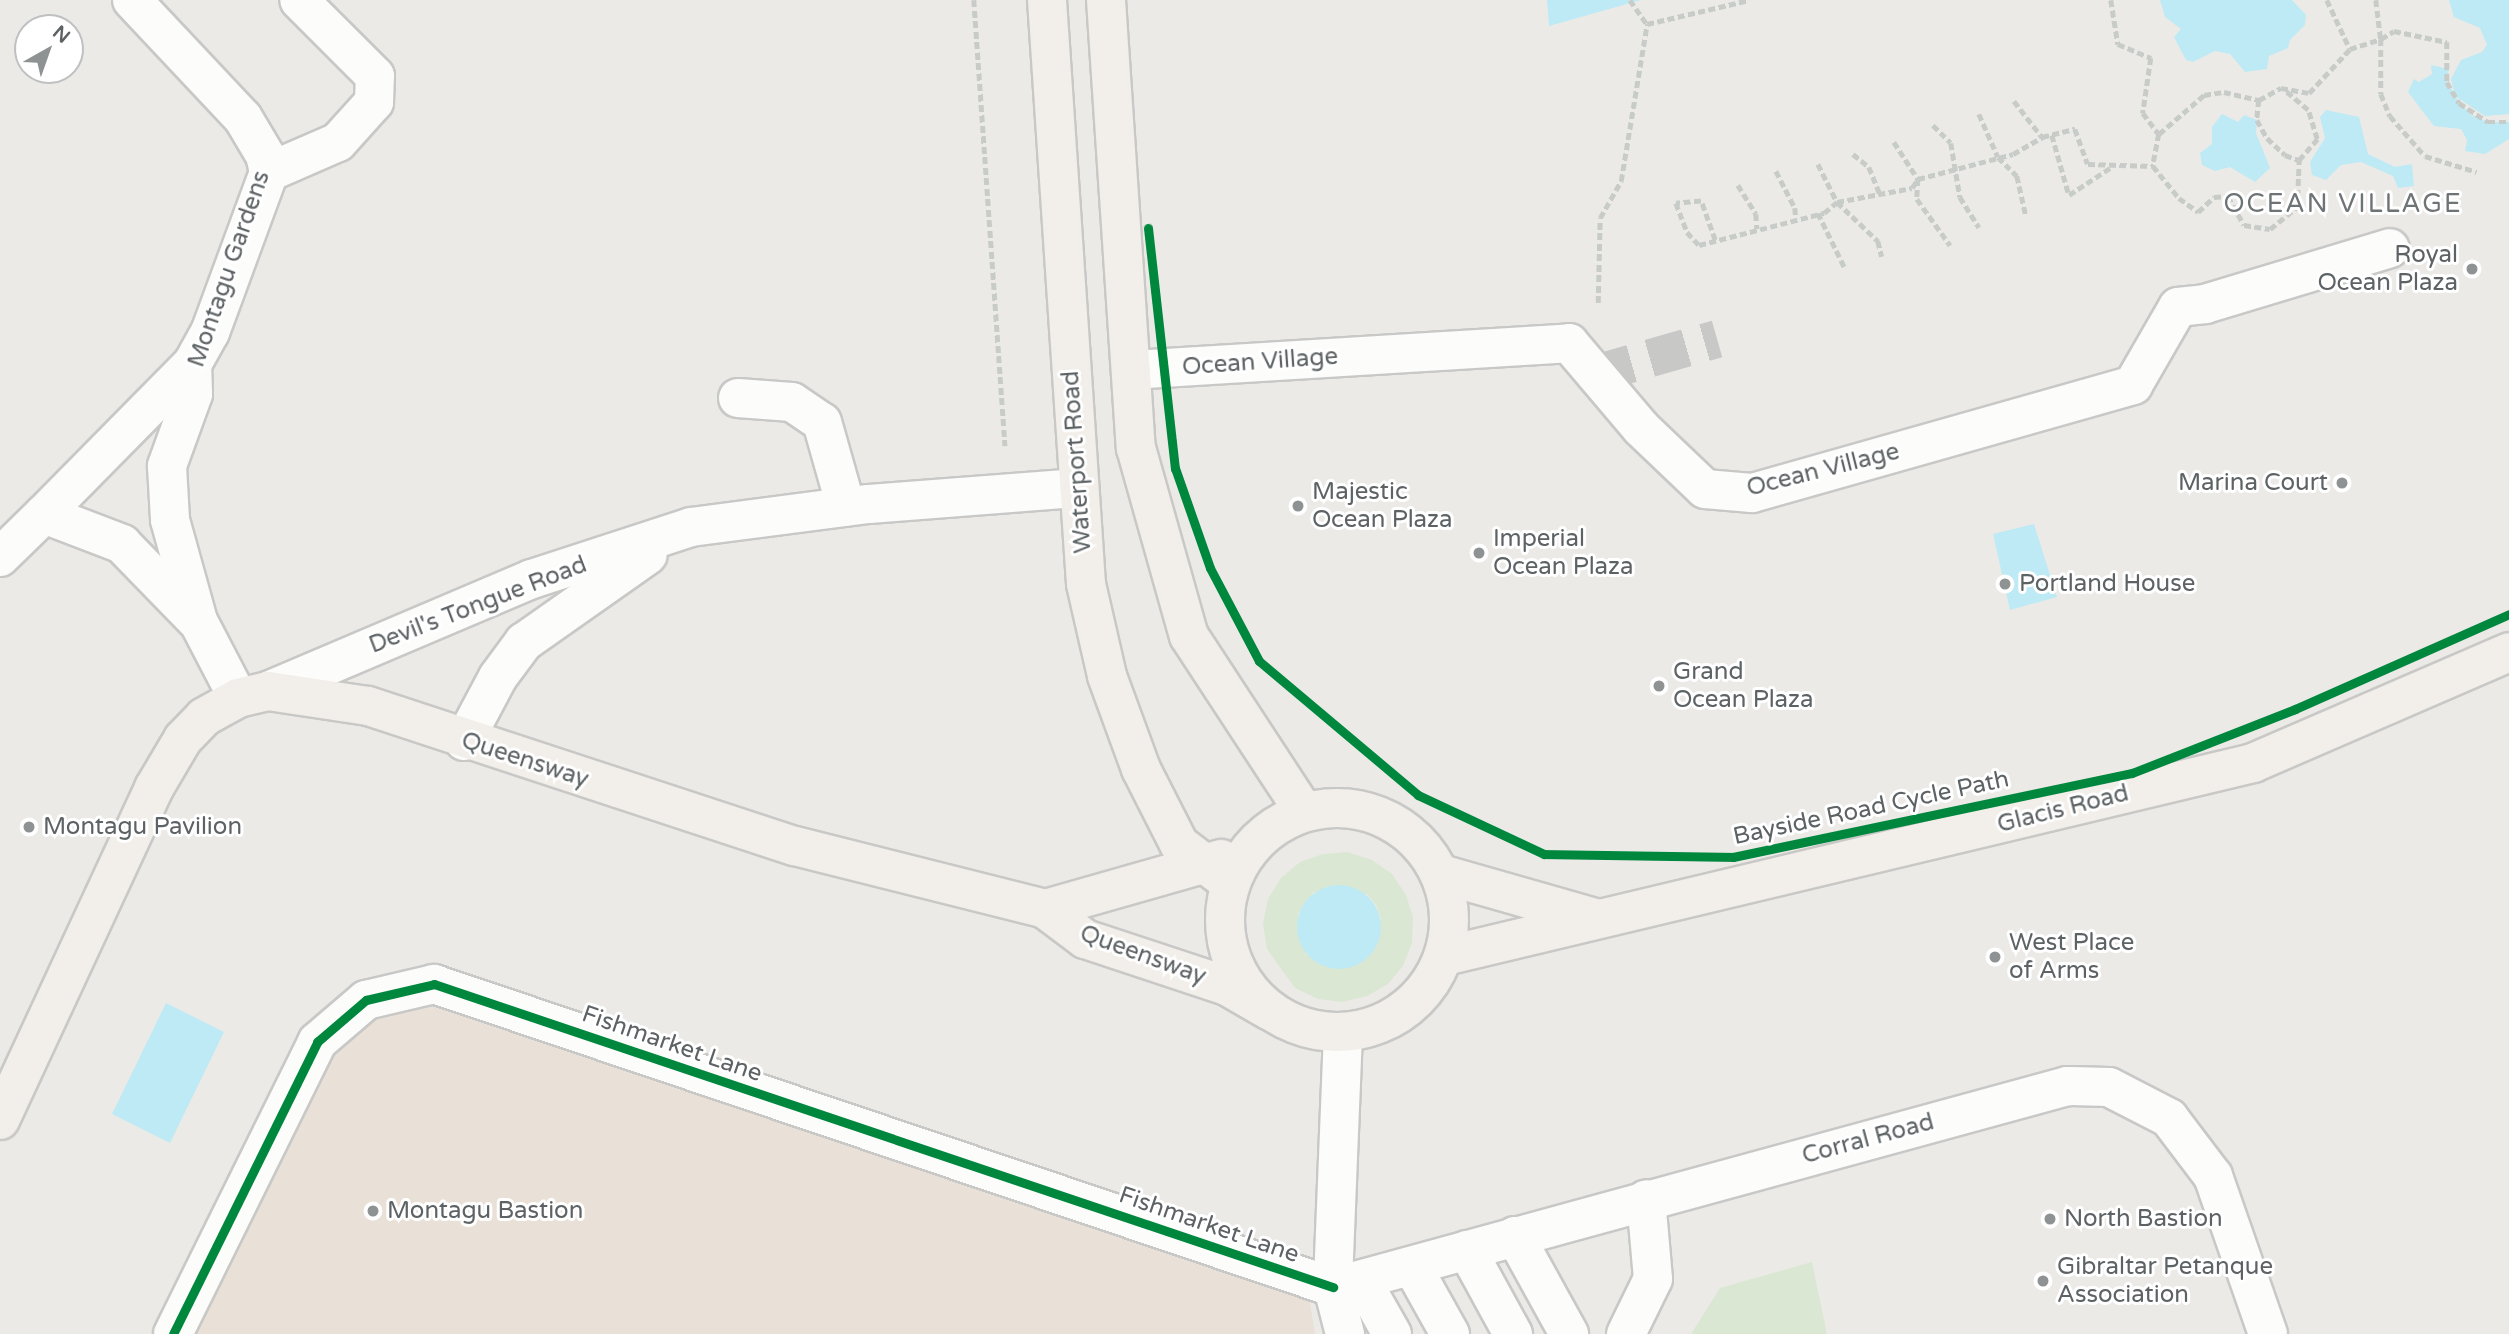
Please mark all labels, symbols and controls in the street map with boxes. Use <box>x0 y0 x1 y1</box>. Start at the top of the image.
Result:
north arrow <box>14 14 84 84</box>
text: N <box>48 21 74 48</box>
street label: Montagu Gardens <box>182 167 276 371</box>
district label: OCEAN VILLAGE <box>2225 188 2461 220</box>
place label: Royal Ocean Plaza <box>2317 241 2458 297</box>
marker: Royal Ocean Plaza <box>2464 261 2480 277</box>
street label: Ocean Village <box>1181 342 1339 382</box>
street label: Waterport Road <box>1056 370 1098 554</box>
street label: Ocean Village <box>1744 437 1902 503</box>
place label: Marina Court <box>2178 469 2328 497</box>
marker: Marina Court <box>2334 475 2350 491</box>
place label: Majestic Ocean Plaza <box>1312 478 1453 534</box>
marker: Majestic Ocean Plaza <box>1290 498 1306 514</box>
place label: Imperial Ocean Plaza <box>1493 525 1634 581</box>
marker: Imperial Ocean Plaza <box>1471 545 1487 561</box>
street label: Devil's Tongue Road <box>365 550 591 660</box>
place label: Portland House <box>2019 570 2195 598</box>
marker: Portland House <box>1997 576 2013 592</box>
place label: Grand Ocean Plaza <box>1673 658 1814 714</box>
marker: Grand Ocean Plaza <box>1651 678 1667 694</box>
street label: Queensway <box>458 726 592 794</box>
street label: Bayside Road Cycle Path <box>1731 765 2011 851</box>
street label: Glacis Road <box>1994 779 2132 839</box>
place label: Montagu Pavilion <box>43 813 242 841</box>
marker: Montagu Pavilion <box>21 819 37 835</box>
street label: Queensway <box>1076 919 1210 991</box>
place label: West Place of Arms <box>2009 929 2134 985</box>
marker: West Place of Arms <box>1987 949 2003 965</box>
street label: Fishmarket Lane <box>578 1000 766 1088</box>
street label: Corral Road <box>1799 1108 1937 1170</box>
street label: Fishmarket Lane <box>1115 1181 1303 1269</box>
place label: Montagu Bastion <box>387 1197 583 1225</box>
marker: Montagu Bastion <box>365 1203 381 1219</box>
place label: North Bastion <box>2064 1205 2223 1233</box>
marker: North Bastion <box>2042 1211 2058 1227</box>
place label: Gibraltar Petanque Association <box>2057 1253 2273 1309</box>
marker: Gibraltar Petanque Association <box>2035 1273 2051 1289</box>

